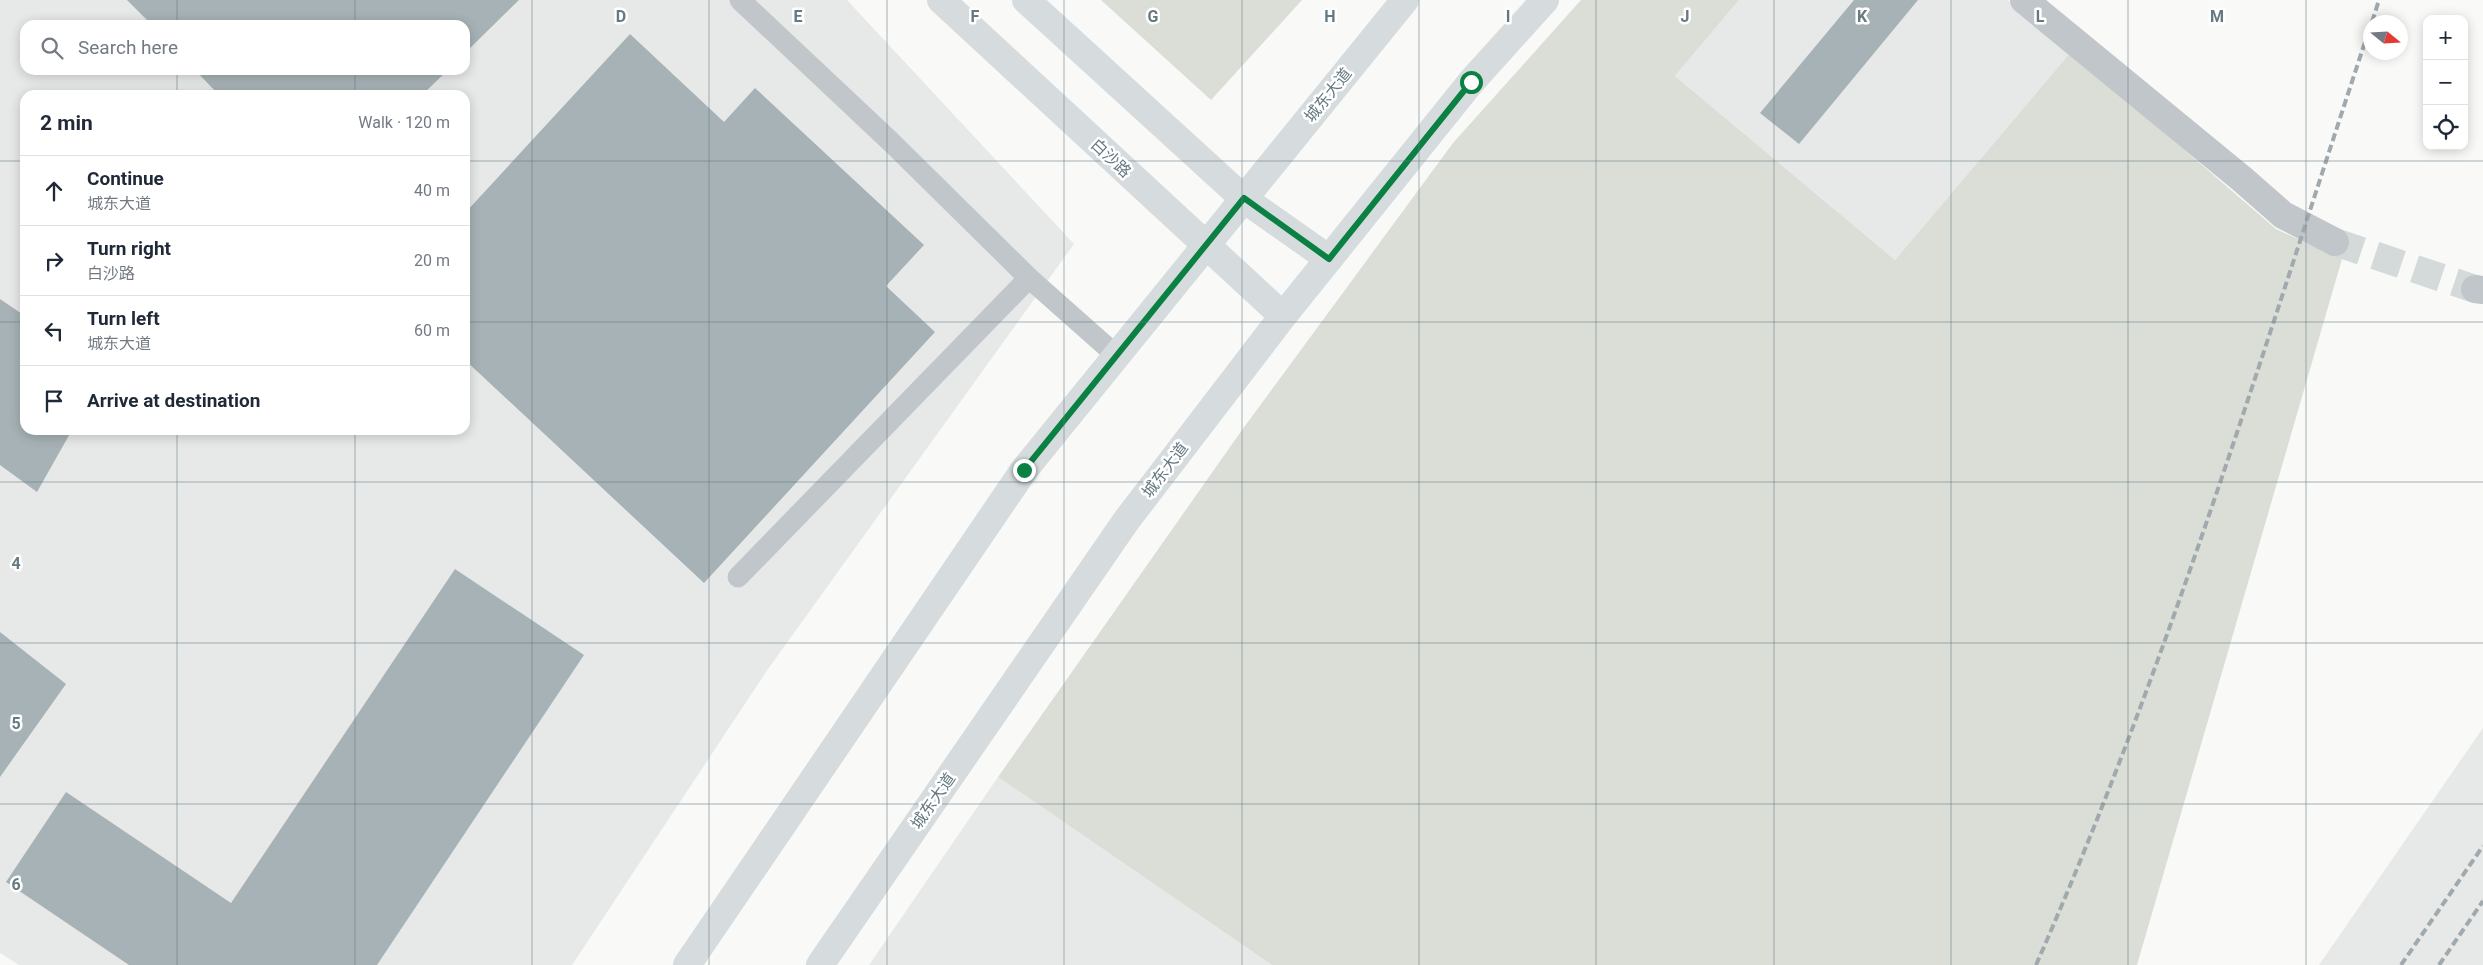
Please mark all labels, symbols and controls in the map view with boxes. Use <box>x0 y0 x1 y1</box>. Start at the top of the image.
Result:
text: D <box>616 7 626 26</box>
text: E <box>794 7 803 26</box>
text: F <box>971 7 980 26</box>
text: G <box>1148 7 1159 26</box>
text: H <box>1324 7 1336 26</box>
text: I <box>1506 7 1510 26</box>
text: J <box>1681 7 1689 26</box>
text: K <box>1857 7 1868 26</box>
text: L <box>2036 7 2045 26</box>
text: M <box>2210 7 2224 26</box>
north arrow <box>2363 15 2408 60</box>
map controls <box>2423 15 2468 150</box>
button: + <box>2423 15 2468 60</box>
search box <box>20 20 470 75</box>
icon: search <box>38 34 66 62</box>
text: Search here <box>78 36 178 59</box>
button: − <box>2423 60 2468 105</box>
street label: 城东大道 <box>1300 64 1356 126</box>
route start <box>1460 71 1483 94</box>
button: locate <box>2423 105 2468 150</box>
text: 2 min <box>40 111 93 135</box>
text: Walk · 120 m <box>358 113 450 132</box>
street label: 白沙路 <box>1087 135 1135 181</box>
text: Continue <box>87 167 164 190</box>
icon: ahead <box>40 177 68 205</box>
text: 40 m <box>414 181 450 200</box>
text: 城东大道 <box>87 194 151 213</box>
text: Turn right <box>87 237 171 260</box>
icon: right <box>40 247 68 275</box>
text: 20 m <box>414 251 450 270</box>
text: 白沙路 <box>87 264 135 283</box>
text: Turn left <box>87 307 160 330</box>
icon: left <box>40 317 68 345</box>
text: 60 m <box>414 321 450 340</box>
text: 城东大道 <box>87 334 151 353</box>
icon: arrive <box>40 387 68 415</box>
text: Arrive at destination <box>87 389 260 412</box>
street label: 城东大道 <box>1138 439 1192 501</box>
route end <box>1013 459 1036 482</box>
text: 4 <box>11 554 21 573</box>
text: 5 <box>11 714 21 733</box>
street label: 城东大道 <box>907 769 959 833</box>
text: 6 <box>11 875 21 894</box>

